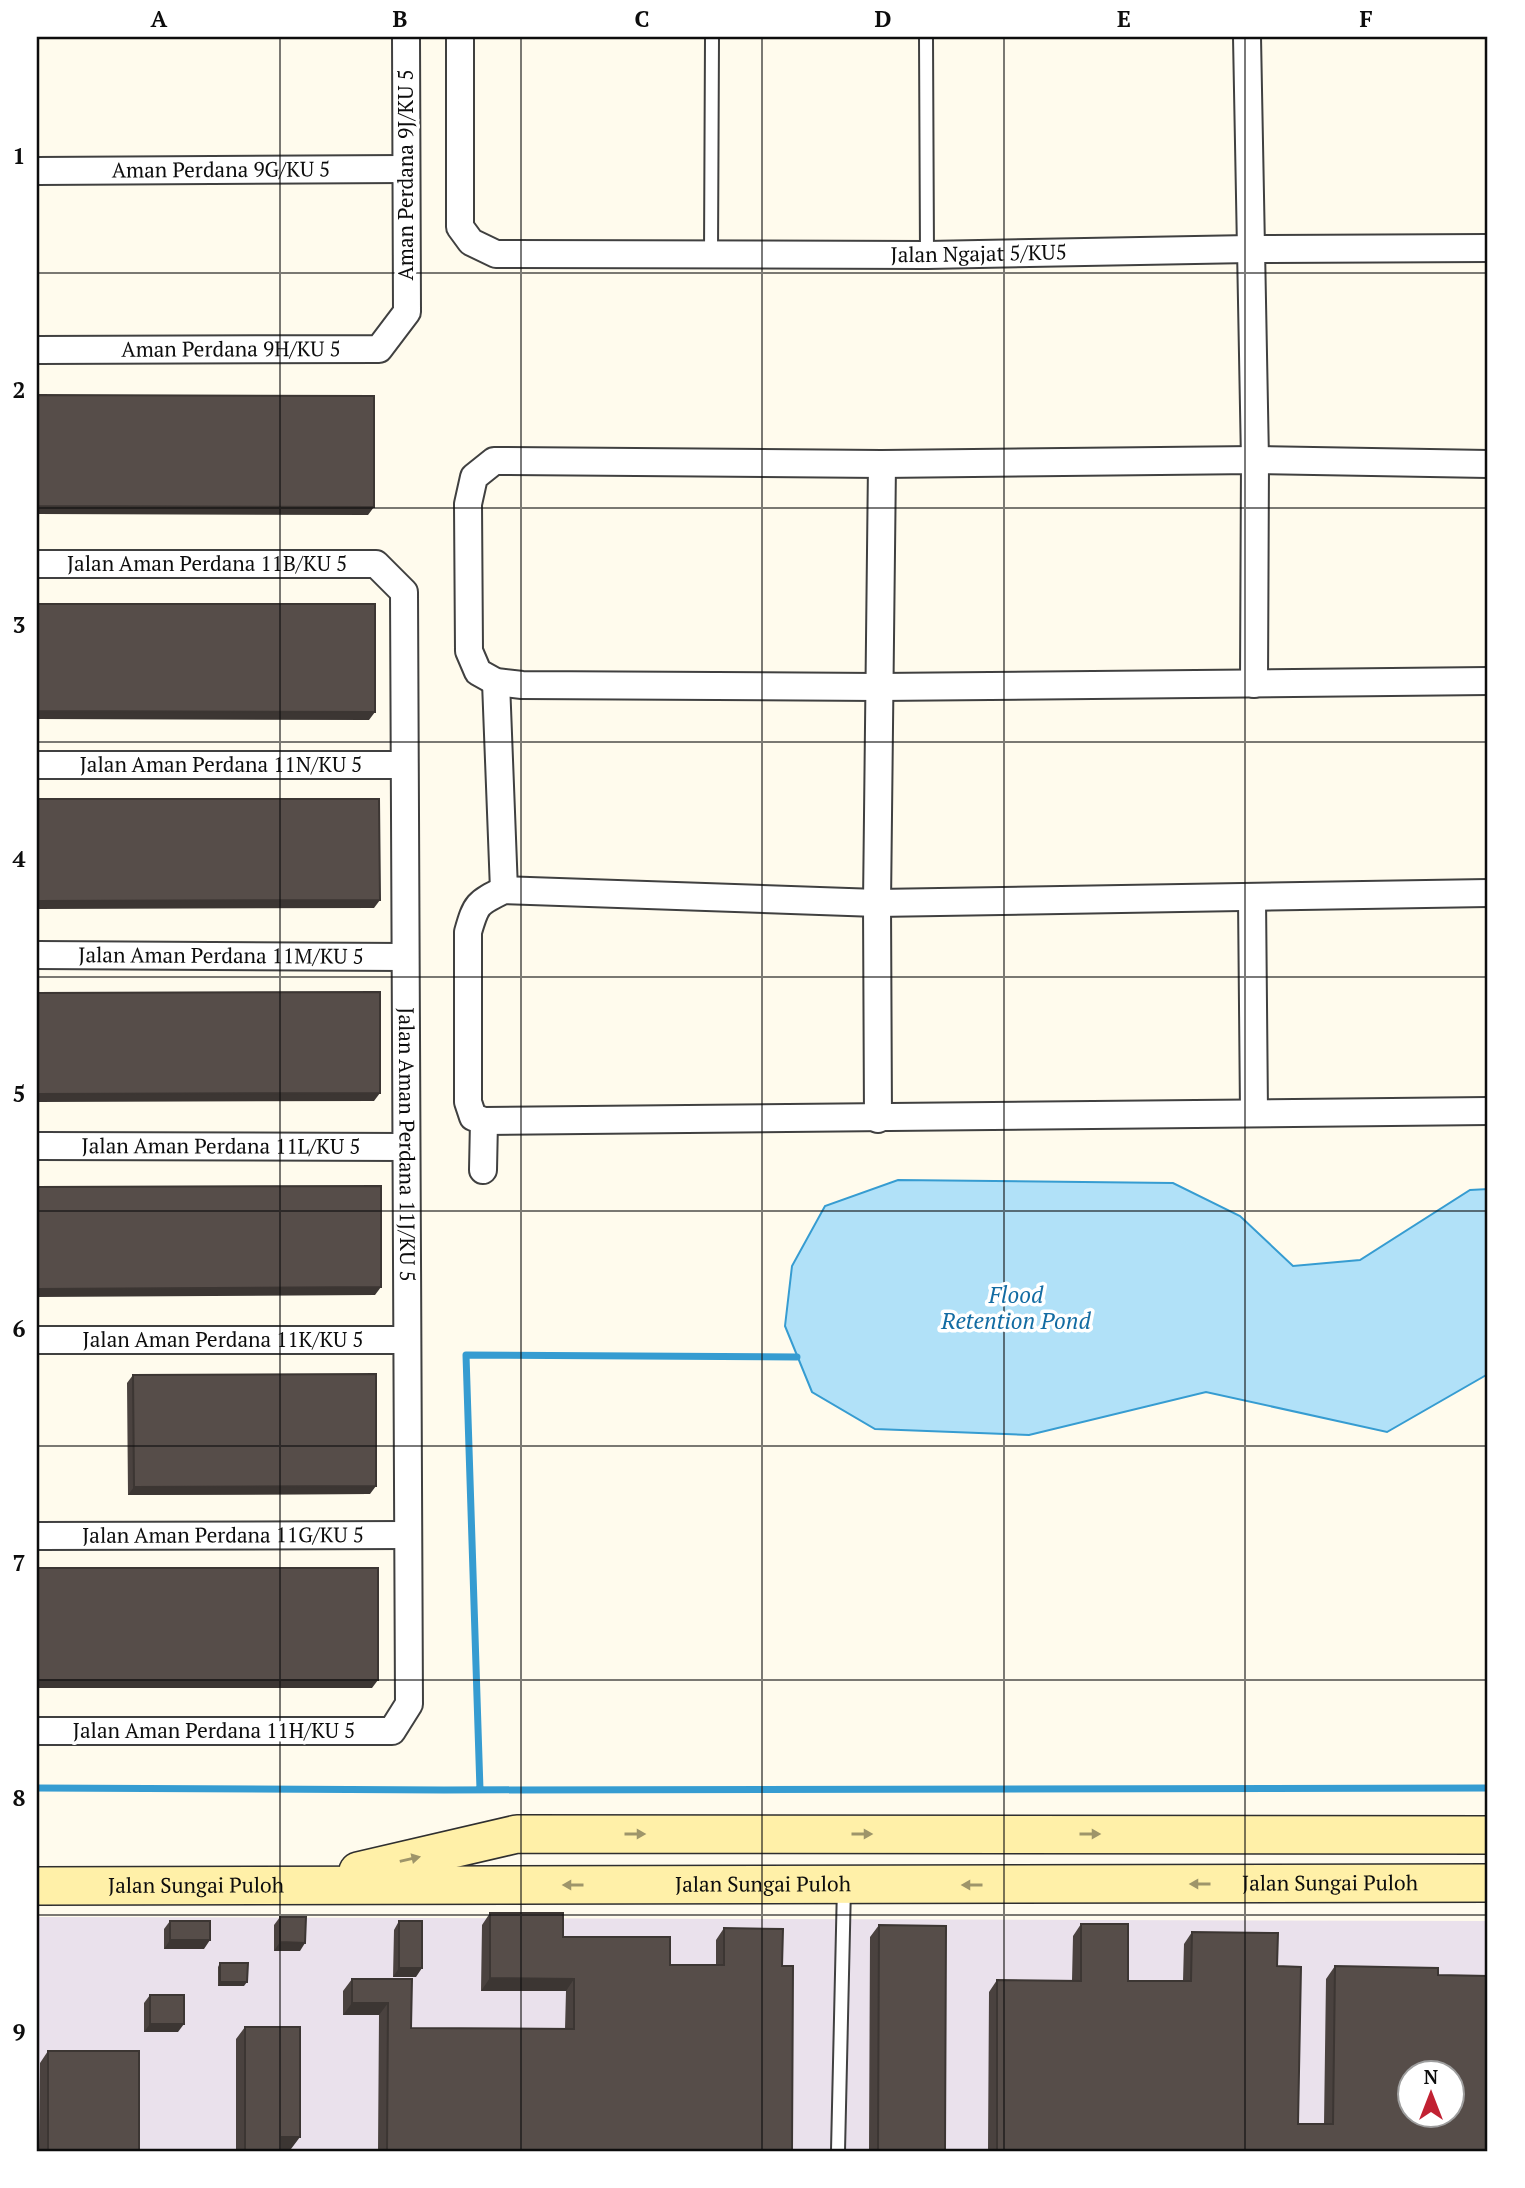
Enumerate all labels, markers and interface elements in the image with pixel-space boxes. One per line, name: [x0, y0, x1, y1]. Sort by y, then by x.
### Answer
text: A: [151, 3, 168, 34]
text: B: [393, 3, 408, 34]
text: C: [635, 3, 650, 34]
text: D: [875, 3, 892, 34]
text: E: [1117, 3, 1131, 34]
text: F: [1359, 3, 1373, 34]
street label: Aman Perdana 9J/KU 5: [391, 69, 419, 281]
text: 1: [13, 140, 26, 171]
street label: Aman Perdana 9G/KU 5: [112, 154, 330, 184]
street label: Jalan Ngajat 5/KU5: [891, 237, 1067, 268]
street label: Aman Perdana 9H/KU 5: [121, 334, 341, 363]
text: 2: [13, 374, 26, 405]
street label: Jalan Aman Perdana 11B/KU 5: [67, 549, 347, 577]
text: 3: [13, 609, 26, 640]
street label: Jalan Aman Perdana 11N/KU 5: [80, 750, 362, 778]
text: 4: [13, 843, 26, 874]
street label: Jalan Aman Perdana 11M/KU 5: [78, 940, 364, 970]
street label: Jalan Aman Perdana 11J/KU 5: [393, 1007, 422, 1282]
text: 5: [13, 1078, 26, 1109]
street label: Jalan Aman Perdana 11L/KU 5: [82, 1131, 360, 1160]
water label: Flood Retention Pond: [940, 1279, 1091, 1336]
text: 6: [13, 1313, 26, 1344]
street label: Jalan Aman Perdana 11K/KU 5: [83, 1325, 363, 1353]
street label: Jalan Aman Perdana 11G/KU 5: [82, 1520, 364, 1549]
text: 7: [13, 1547, 26, 1578]
street label: Jalan Aman Perdana 11H/KU 5: [73, 1716, 355, 1744]
text: 8: [13, 1782, 26, 1813]
one-way arrow: [624, 1828, 646, 1840]
one-way arrow: [851, 1828, 873, 1840]
one-way arrow: [1079, 1828, 1101, 1840]
one-way arrow: [399, 1853, 421, 1864]
street label: Jalan Sungai Puloh: [1242, 1868, 1418, 1897]
street label: Jalan Sungai Puloh: [675, 1869, 851, 1898]
street label: Jalan Sungai Puloh: [108, 1870, 284, 1899]
one-way arrow: [1188, 1878, 1210, 1890]
one-way arrow: [562, 1879, 584, 1891]
one-way arrow: [961, 1879, 983, 1891]
text: 9: [13, 2016, 26, 2047]
north arrow: [1396, 2058, 1466, 2128]
text: N: [1424, 2064, 1439, 2089]

